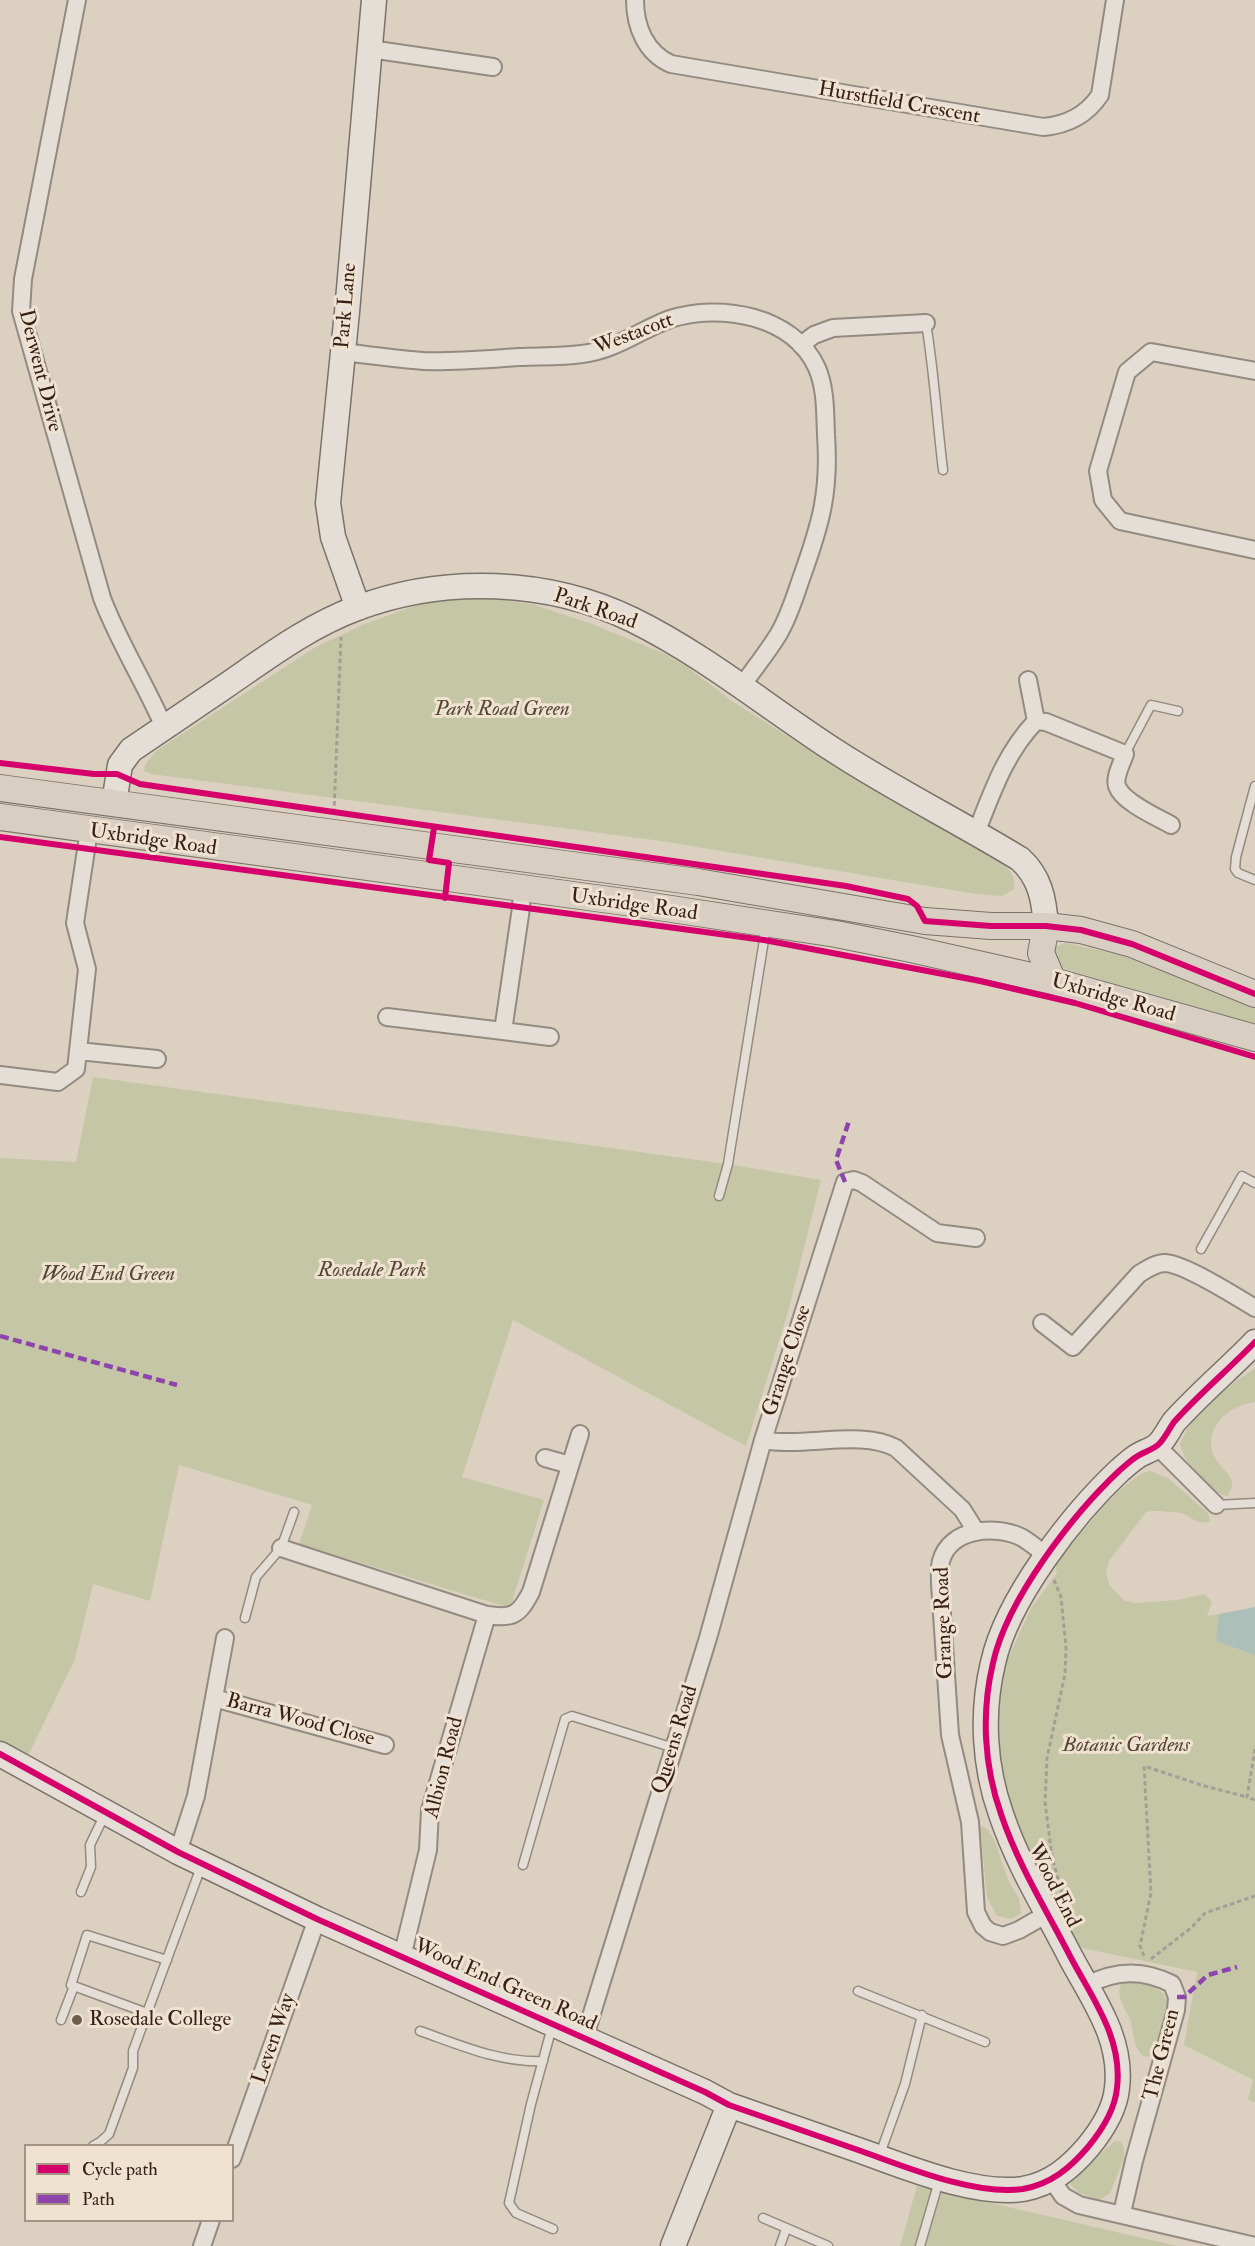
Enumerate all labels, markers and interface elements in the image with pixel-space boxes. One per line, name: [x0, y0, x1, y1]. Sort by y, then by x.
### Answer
street label: Hurstfield Crescent: [816, 77, 982, 131]
street label: Park Lane: [331, 262, 363, 350]
street label: Derwent Drive: [12, 307, 66, 435]
street label: Westacott: [591, 308, 677, 362]
street label: Park Road: [550, 584, 640, 636]
park label: Park Road Green: [434, 697, 570, 723]
street label: Uxbridge Road: [88, 820, 218, 862]
street label: Uxbridge Road: [569, 885, 699, 927]
street label: Uxbridge Road: [1048, 969, 1178, 1029]
park label: Rosedale Park: [318, 1258, 426, 1284]
park label: Wood End Green: [41, 1262, 175, 1288]
street label: Grange Close: [758, 1302, 818, 1420]
street label: Grange Road: [930, 1566, 960, 1680]
street label: Queens Road: [648, 1683, 704, 1797]
street label: Barra Wood Close: [223, 1689, 377, 1753]
street label: Albion Road: [420, 1715, 470, 1821]
park label: Botanic Gardens: [1062, 1733, 1190, 1759]
street label: Wood End: [1021, 1840, 1085, 1932]
street label: Wood End Green Road: [410, 1934, 600, 2038]
street label: Leven Way: [248, 1990, 302, 2088]
place label: Rosedale College: [89, 2007, 231, 2033]
street label: The Green: [1139, 2007, 1187, 2103]
marker: Rosedale College: [70, 2013, 84, 2027]
legend: [24, 2144, 234, 2222]
text: Cycle path: [82, 2158, 158, 2181]
text: Path: [82, 2188, 115, 2211]

